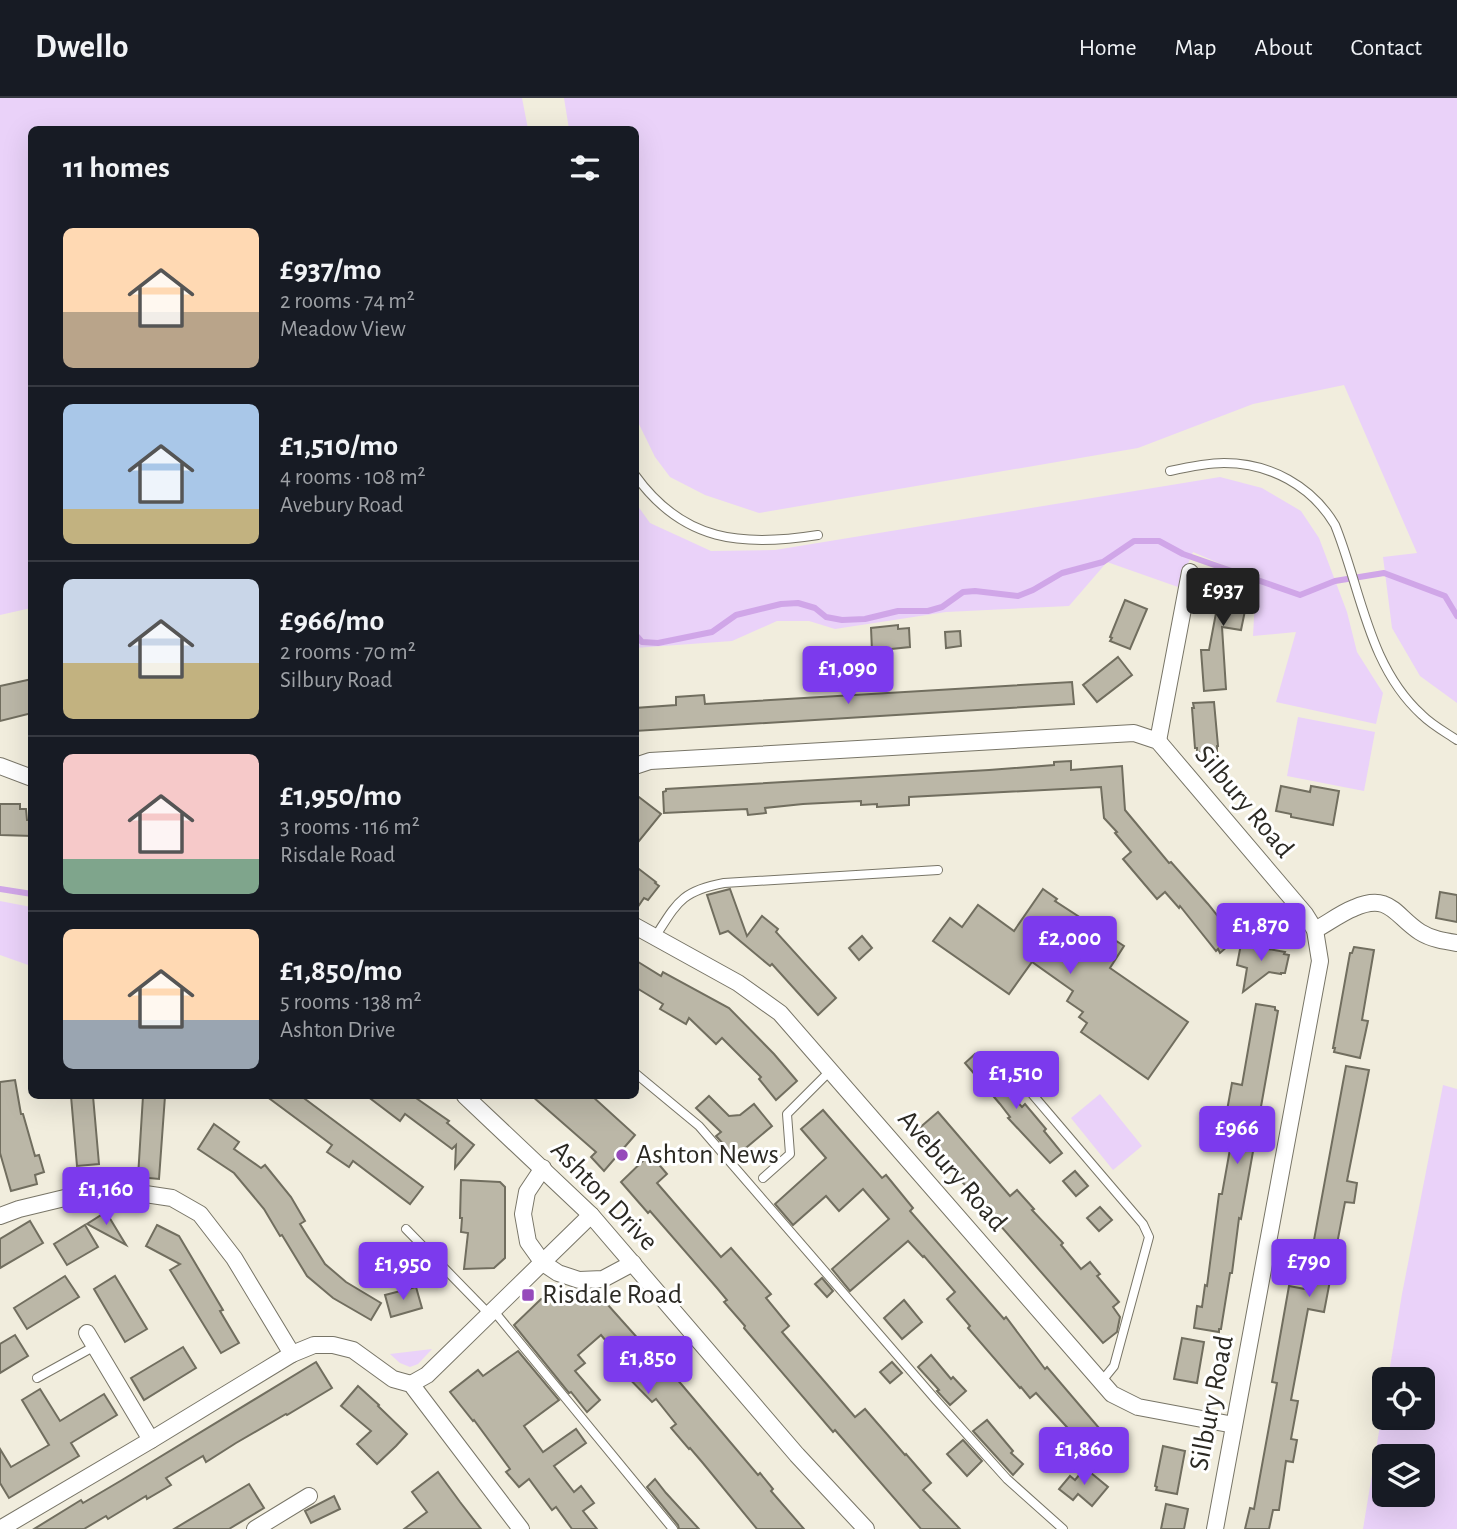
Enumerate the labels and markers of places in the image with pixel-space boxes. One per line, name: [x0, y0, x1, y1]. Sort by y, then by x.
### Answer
pin: £937: [1182, 568, 1264, 628]
pin: £1,090: [791, 646, 905, 706]
pin: £1,870: [1204, 904, 1318, 963]
pin: £2,000: [1013, 916, 1127, 976]
pin: £1,510: [959, 1052, 1073, 1111]
pin: £966: [1196, 1107, 1278, 1166]
place label: Ashton News: [636, 1141, 779, 1169]
marker: Ashton News: [614, 1147, 630, 1163]
pin: £1,160: [49, 1168, 163, 1227]
pin: £790: [1268, 1240, 1350, 1299]
pin: £1,950: [346, 1242, 460, 1302]
place label: Risdale Road: [542, 1281, 682, 1309]
marker: Risdale Road: [520, 1287, 536, 1303]
pin: £1,850: [591, 1336, 705, 1396]
pin: £1,860: [1027, 1428, 1141, 1487]

